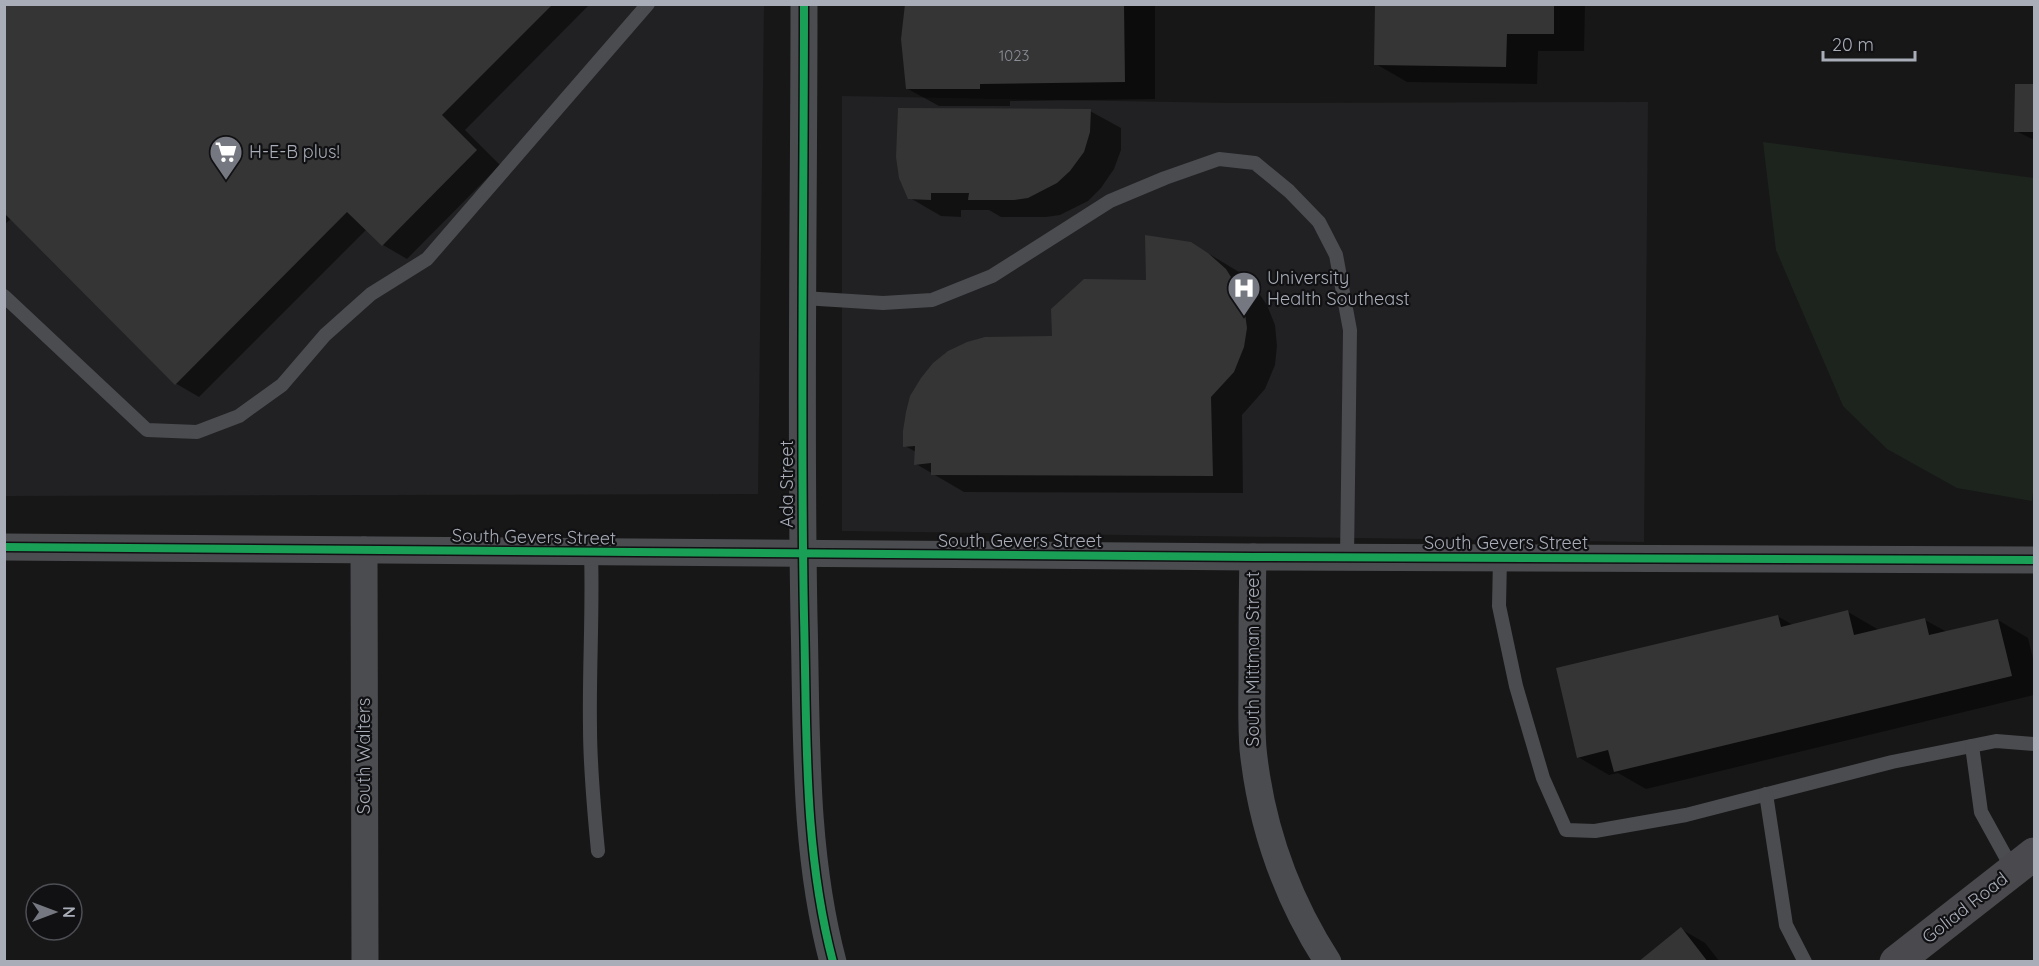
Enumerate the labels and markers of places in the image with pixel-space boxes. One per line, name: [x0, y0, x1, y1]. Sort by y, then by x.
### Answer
supermarket icon: H-E-B plus!: [208, 134, 244, 181]
place label: H-E-B plus!: [249, 140, 340, 163]
place label: University Health Southeast: [1267, 266, 1410, 310]
hospital icon: University Health Southeast: [1226, 270, 1262, 317]

